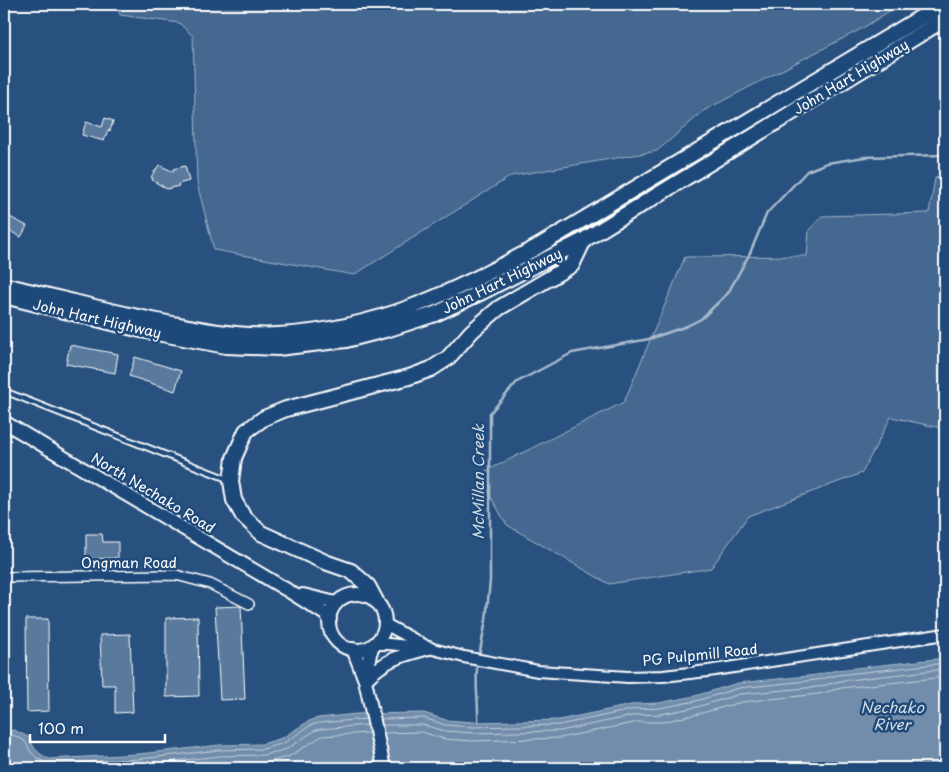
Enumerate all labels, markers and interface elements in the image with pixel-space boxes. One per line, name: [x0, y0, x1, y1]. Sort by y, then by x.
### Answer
street label: John Hart Highway: [789, 34, 912, 119]
street label: John Hart Highway: [438, 242, 565, 319]
street label: John Hart Highway: [31, 294, 163, 344]
water label: McMillan Creek: [466, 423, 489, 540]
street label: North Nechako Road: [87, 447, 219, 538]
street label: Ongman Road: [81, 552, 177, 573]
street label: PG Pulpmill Road: [641, 638, 759, 671]
water label: Nechako River: [860, 695, 925, 735]
scale bar: [30, 712, 165, 744]
text: 100 m: [38, 716, 84, 739]

